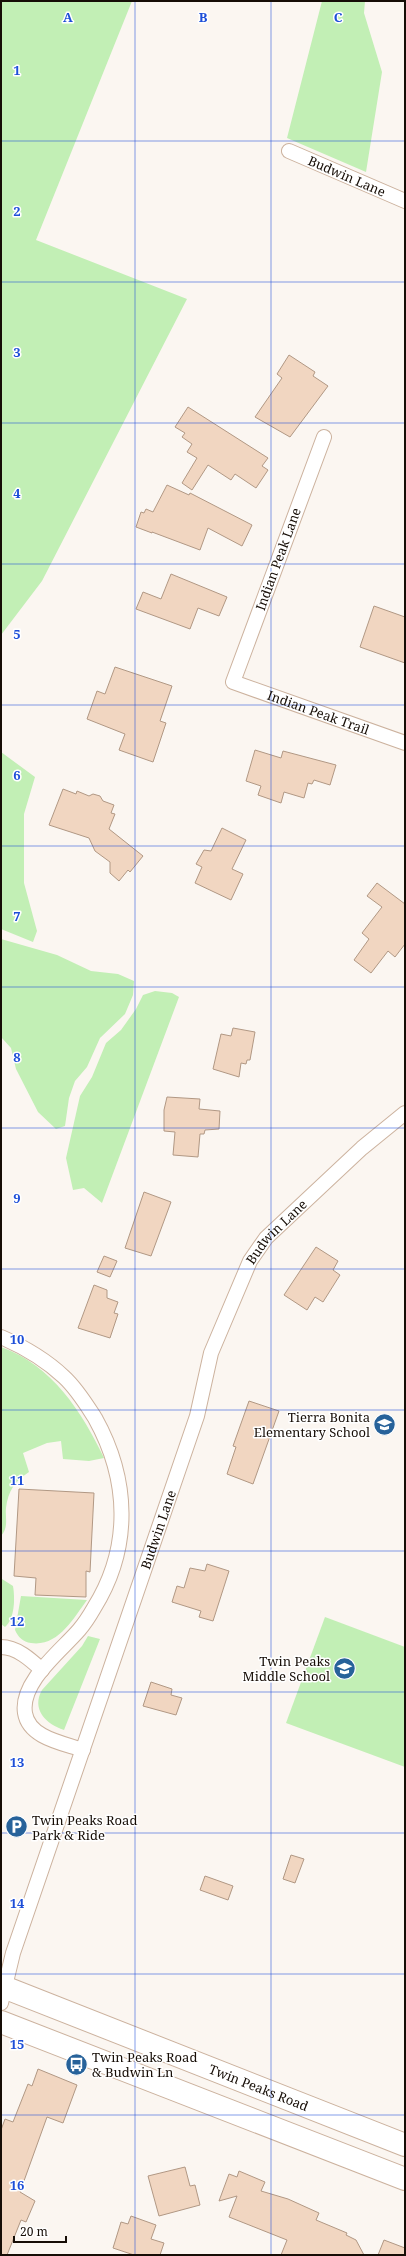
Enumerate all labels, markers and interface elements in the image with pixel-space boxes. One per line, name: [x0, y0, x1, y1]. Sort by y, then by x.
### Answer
text: A: [63, 8, 73, 26]
text: B: [199, 8, 208, 26]
text: C: [334, 8, 343, 26]
text: 1: [13, 61, 21, 79]
street label: Budwin Lane: [305, 151, 388, 201]
text: 2: [13, 202, 21, 220]
text: 3: [13, 343, 21, 361]
text: 4: [13, 484, 21, 502]
street label: Indian Peak Lane: [251, 505, 305, 613]
text: 5: [13, 625, 21, 643]
street label: Indian Peak Trail: [265, 686, 372, 739]
text: 6: [13, 766, 21, 784]
text: 7: [13, 907, 21, 925]
text: 8: [13, 1048, 21, 1066]
text: 9: [13, 1189, 21, 1207]
street label: Budwin Lane: [242, 1195, 311, 1268]
text: 10: [10, 1330, 24, 1348]
place label: Tierra Bonita Elementary School: [254, 1408, 370, 1441]
school or university icon: Tierra Bonita Elementary School: [372, 1411, 398, 1437]
text: 11: [10, 1471, 24, 1489]
street label: Budwin Lane: [136, 1488, 180, 1572]
text: 12: [10, 1612, 24, 1630]
place label: Twin Peaks Middle School: [243, 1652, 330, 1685]
school or university icon: Twin Peaks Middle School: [332, 1655, 358, 1681]
text: 13: [10, 1753, 24, 1771]
place label: Twin Peaks Road Park & Ride: [32, 1811, 137, 1844]
parking icon: Twin Peaks Road Park & Ride: [4, 1814, 30, 1840]
text: 14: [10, 1894, 25, 1912]
text: 15: [10, 2035, 24, 2053]
place label: Twin Peaks Road & Budwin Ln: [92, 2048, 197, 2081]
bus stop icon: Twin Peaks Road & Budwin Ln: [63, 2051, 89, 2077]
street label: Twin Peaks Road: [206, 2060, 311, 2115]
text: 16: [10, 2176, 24, 2194]
scale bar: [14, 2218, 66, 2244]
text: 20 m: [20, 2223, 48, 2240]

